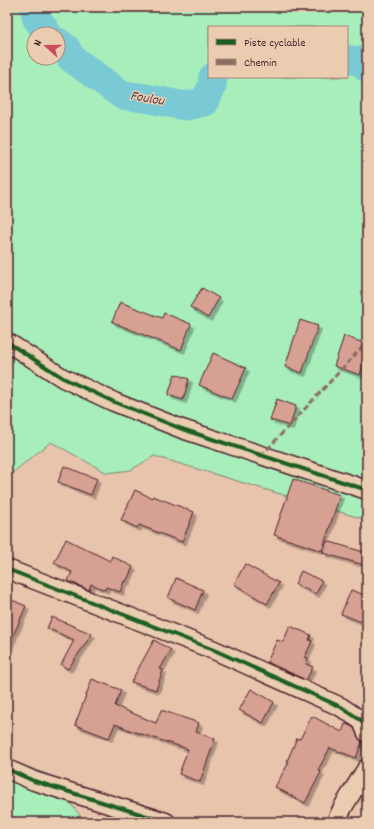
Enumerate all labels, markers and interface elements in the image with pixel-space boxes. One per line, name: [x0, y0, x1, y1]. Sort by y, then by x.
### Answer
north arrow: [26, 26, 66, 66]
legend: [208, 26, 348, 78]
text: Piste cyclable: [244, 35, 305, 52]
text: N: [30, 37, 47, 49]
text: Chemin: [244, 55, 277, 72]
water label: Foulou: [128, 86, 166, 112]

